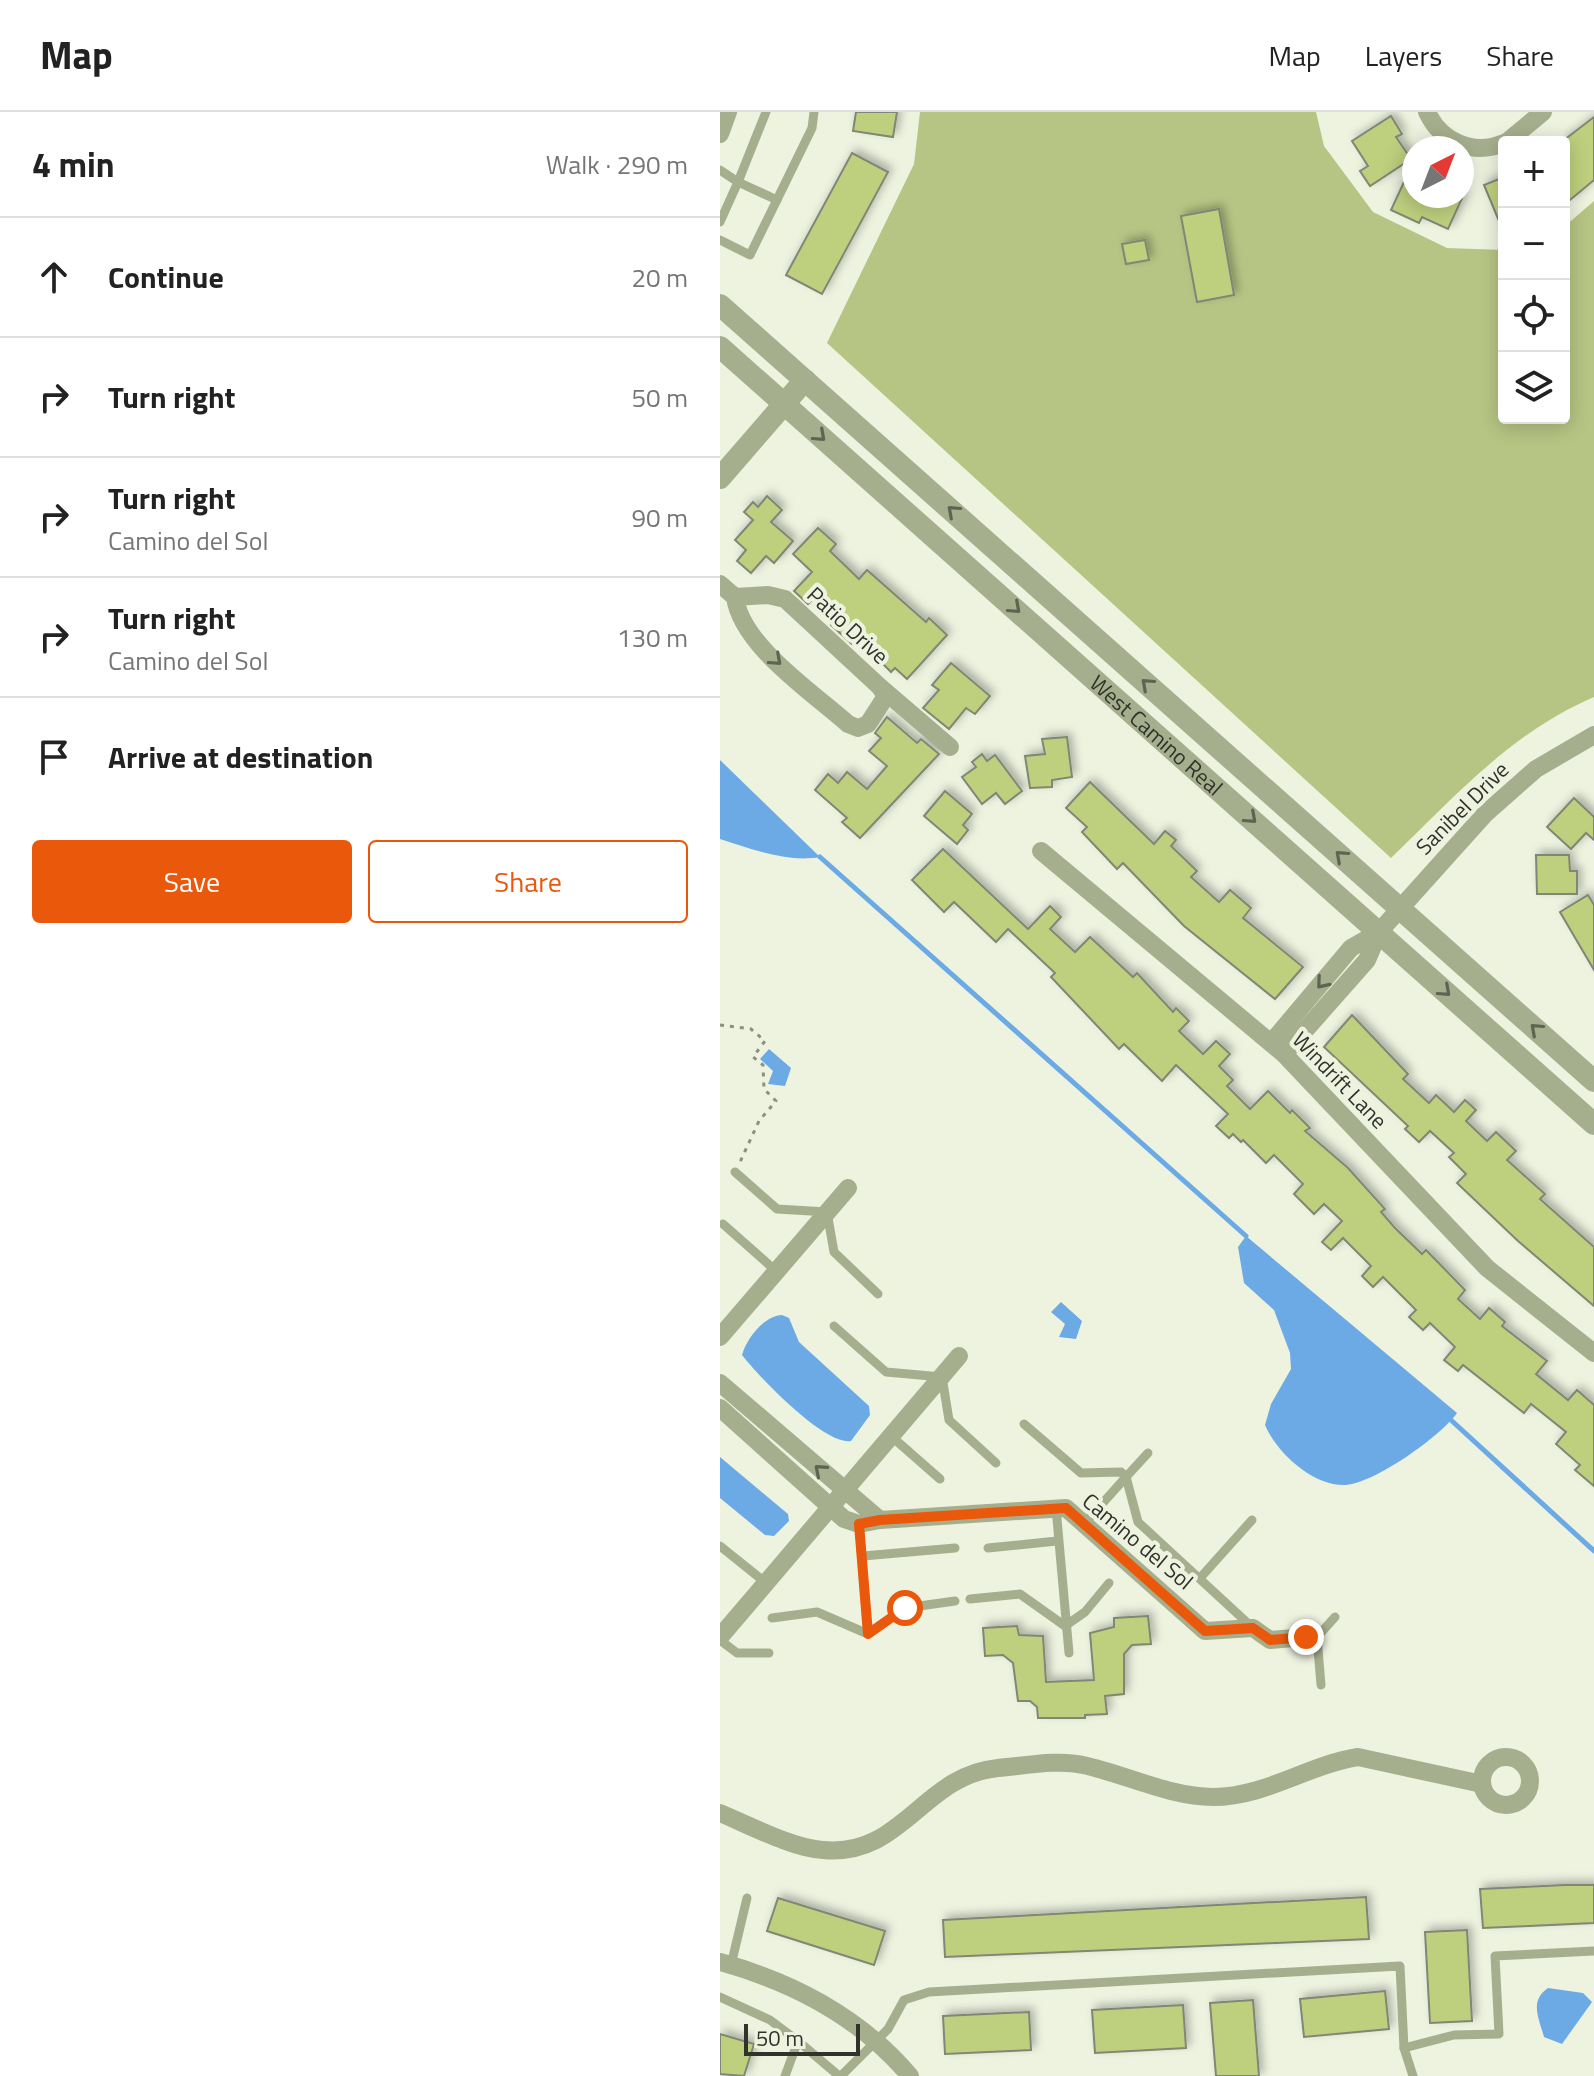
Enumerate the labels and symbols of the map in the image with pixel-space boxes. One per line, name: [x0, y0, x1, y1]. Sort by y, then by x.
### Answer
north arrow: [1402, 136, 1474, 208]
one-way arrow: [811, 426, 826, 441]
one-way arrow: [947, 506, 962, 521]
street label: Patio Drive: [799, 578, 897, 672]
one-way arrow: [1005, 599, 1020, 613]
one-way arrow: [767, 650, 782, 664]
street label: West Camino Real: [1082, 666, 1231, 804]
one-way arrow: [1141, 679, 1156, 693]
street label: Sanibel Drive: [1407, 753, 1517, 863]
one-way arrow: [1242, 809, 1257, 823]
one-way arrow: [1336, 852, 1351, 866]
one-way arrow: [1317, 974, 1332, 988]
one-way arrow: [1436, 981, 1451, 996]
street label: Windrift Lane: [1285, 1023, 1395, 1137]
one-way arrow: [1530, 1024, 1545, 1039]
one-way arrow: [814, 1465, 829, 1480]
street label: Camino del Sol: [1075, 1484, 1201, 1598]
route start: [887, 1590, 923, 1626]
route end: [1288, 1619, 1324, 1655]
scale bar: [744, 2020, 860, 2056]

